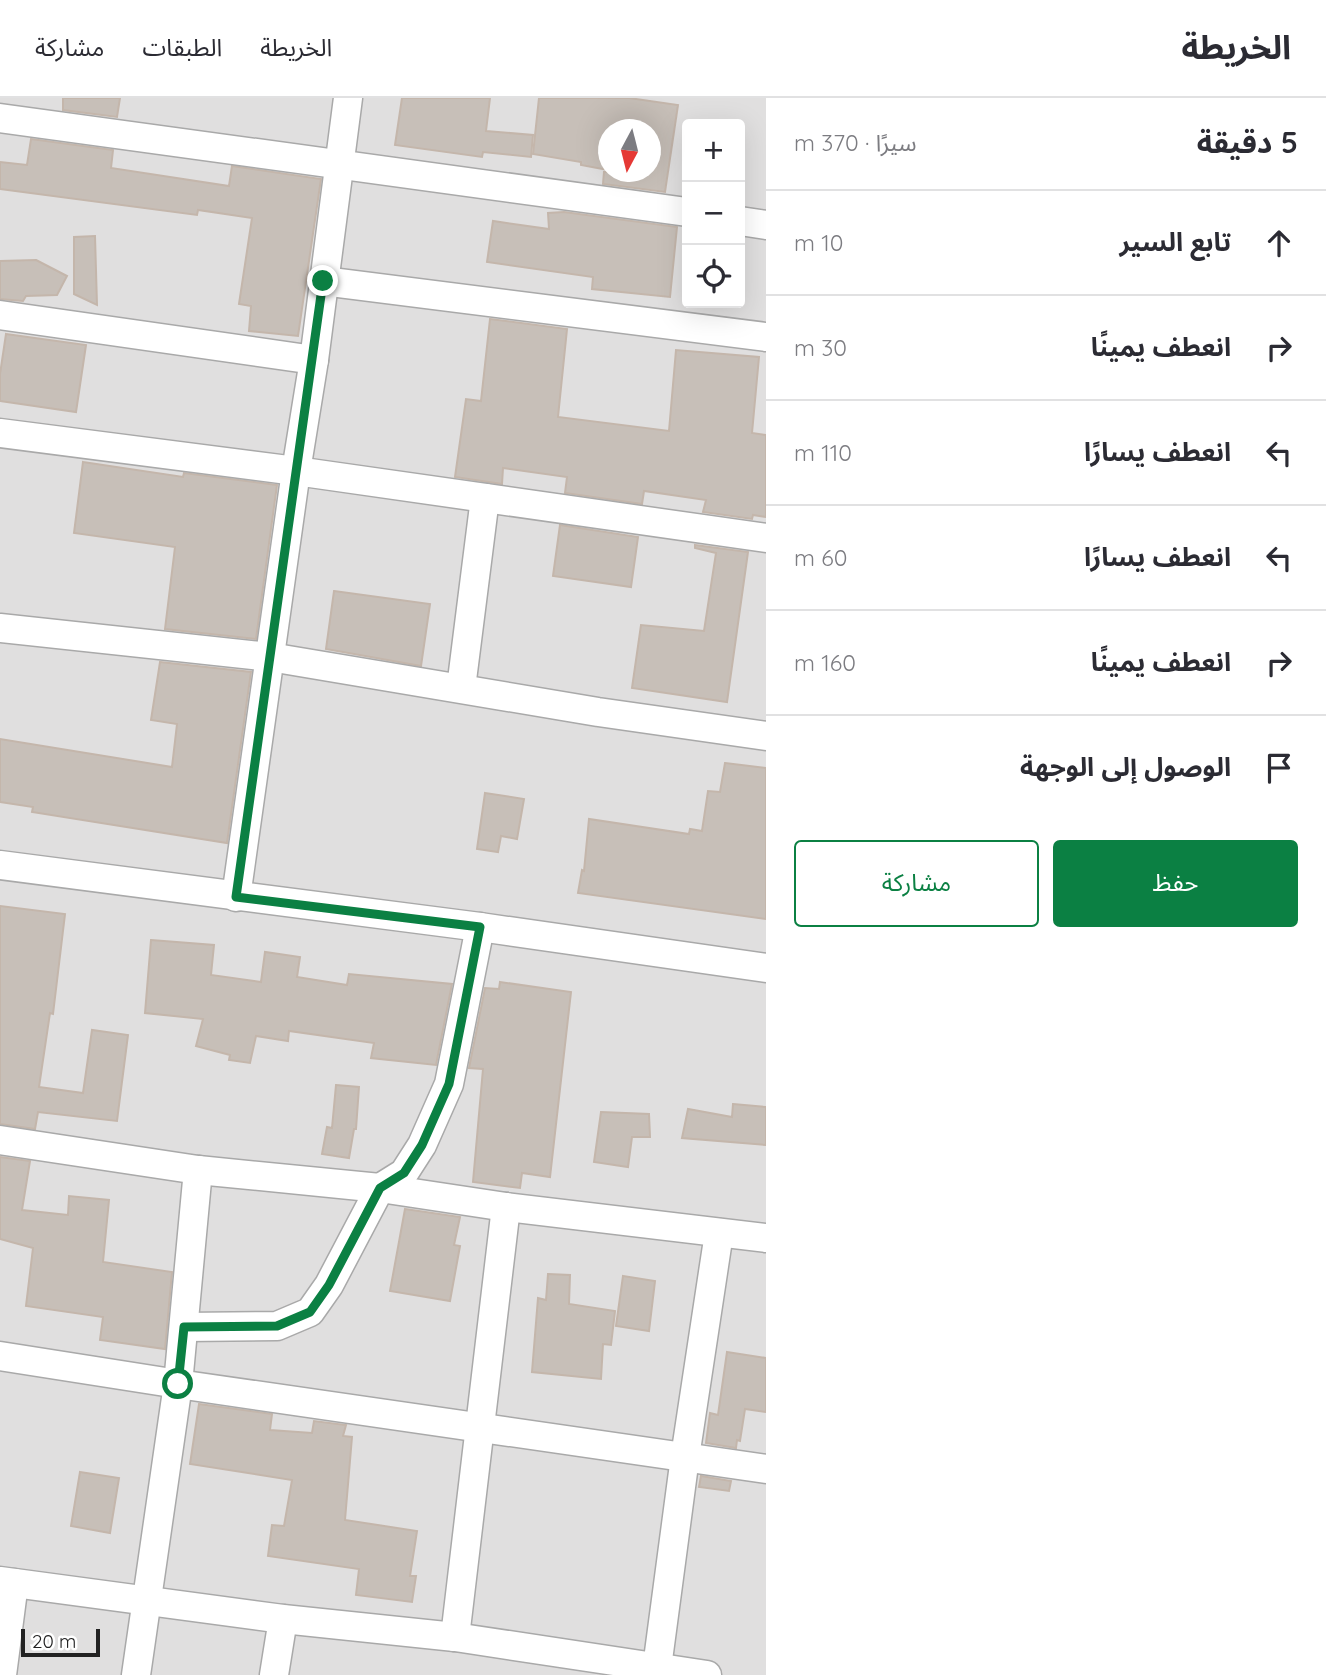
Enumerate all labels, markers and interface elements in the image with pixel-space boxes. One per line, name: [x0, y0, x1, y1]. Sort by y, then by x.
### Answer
text: الخريطة: [1181, 26, 1291, 67]
text: مشاركة: [35, 32, 104, 62]
text: الطبقات: [142, 32, 222, 62]
text: الخريطة: [260, 32, 332, 62]
north arrow: [598, 119, 661, 182]
map controls: [682, 119, 745, 308]
button: +: [682, 119, 745, 182]
text: 5 دقيقة: [1197, 123, 1298, 161]
text: سيرًا · 370 m: [794, 128, 916, 157]
button: −: [682, 182, 745, 245]
icon: ahead: [1260, 224, 1298, 262]
text: تابع السير: [1119, 225, 1231, 258]
text: 10 m: [794, 228, 843, 257]
button: locate: [682, 245, 745, 308]
route end: [307, 265, 338, 296]
icon: right: [1260, 329, 1298, 367]
text: انعطف يمينًا: [1091, 330, 1231, 363]
text: 30 m: [794, 333, 847, 362]
icon: left: [1260, 434, 1298, 472]
text: انعطف يسارًا: [1084, 435, 1231, 468]
text: 110 m: [794, 438, 852, 467]
icon: left: [1260, 539, 1298, 577]
text: انعطف يسارًا: [1084, 540, 1231, 573]
text: 60 m: [794, 543, 847, 572]
icon: right: [1260, 644, 1298, 682]
text: انعطف يمينًا: [1091, 645, 1231, 678]
text: 160 m: [794, 648, 856, 677]
icon: arrive: [1260, 749, 1298, 787]
text: الوصول إلى الوجهة: [1020, 750, 1231, 783]
button: مشاركة: [794, 840, 1039, 927]
button: حفظ: [1053, 840, 1298, 927]
route start: [162, 1368, 193, 1399]
scale bar: [21, 1626, 100, 1658]
text: 20 m: [32, 1629, 76, 1653]

